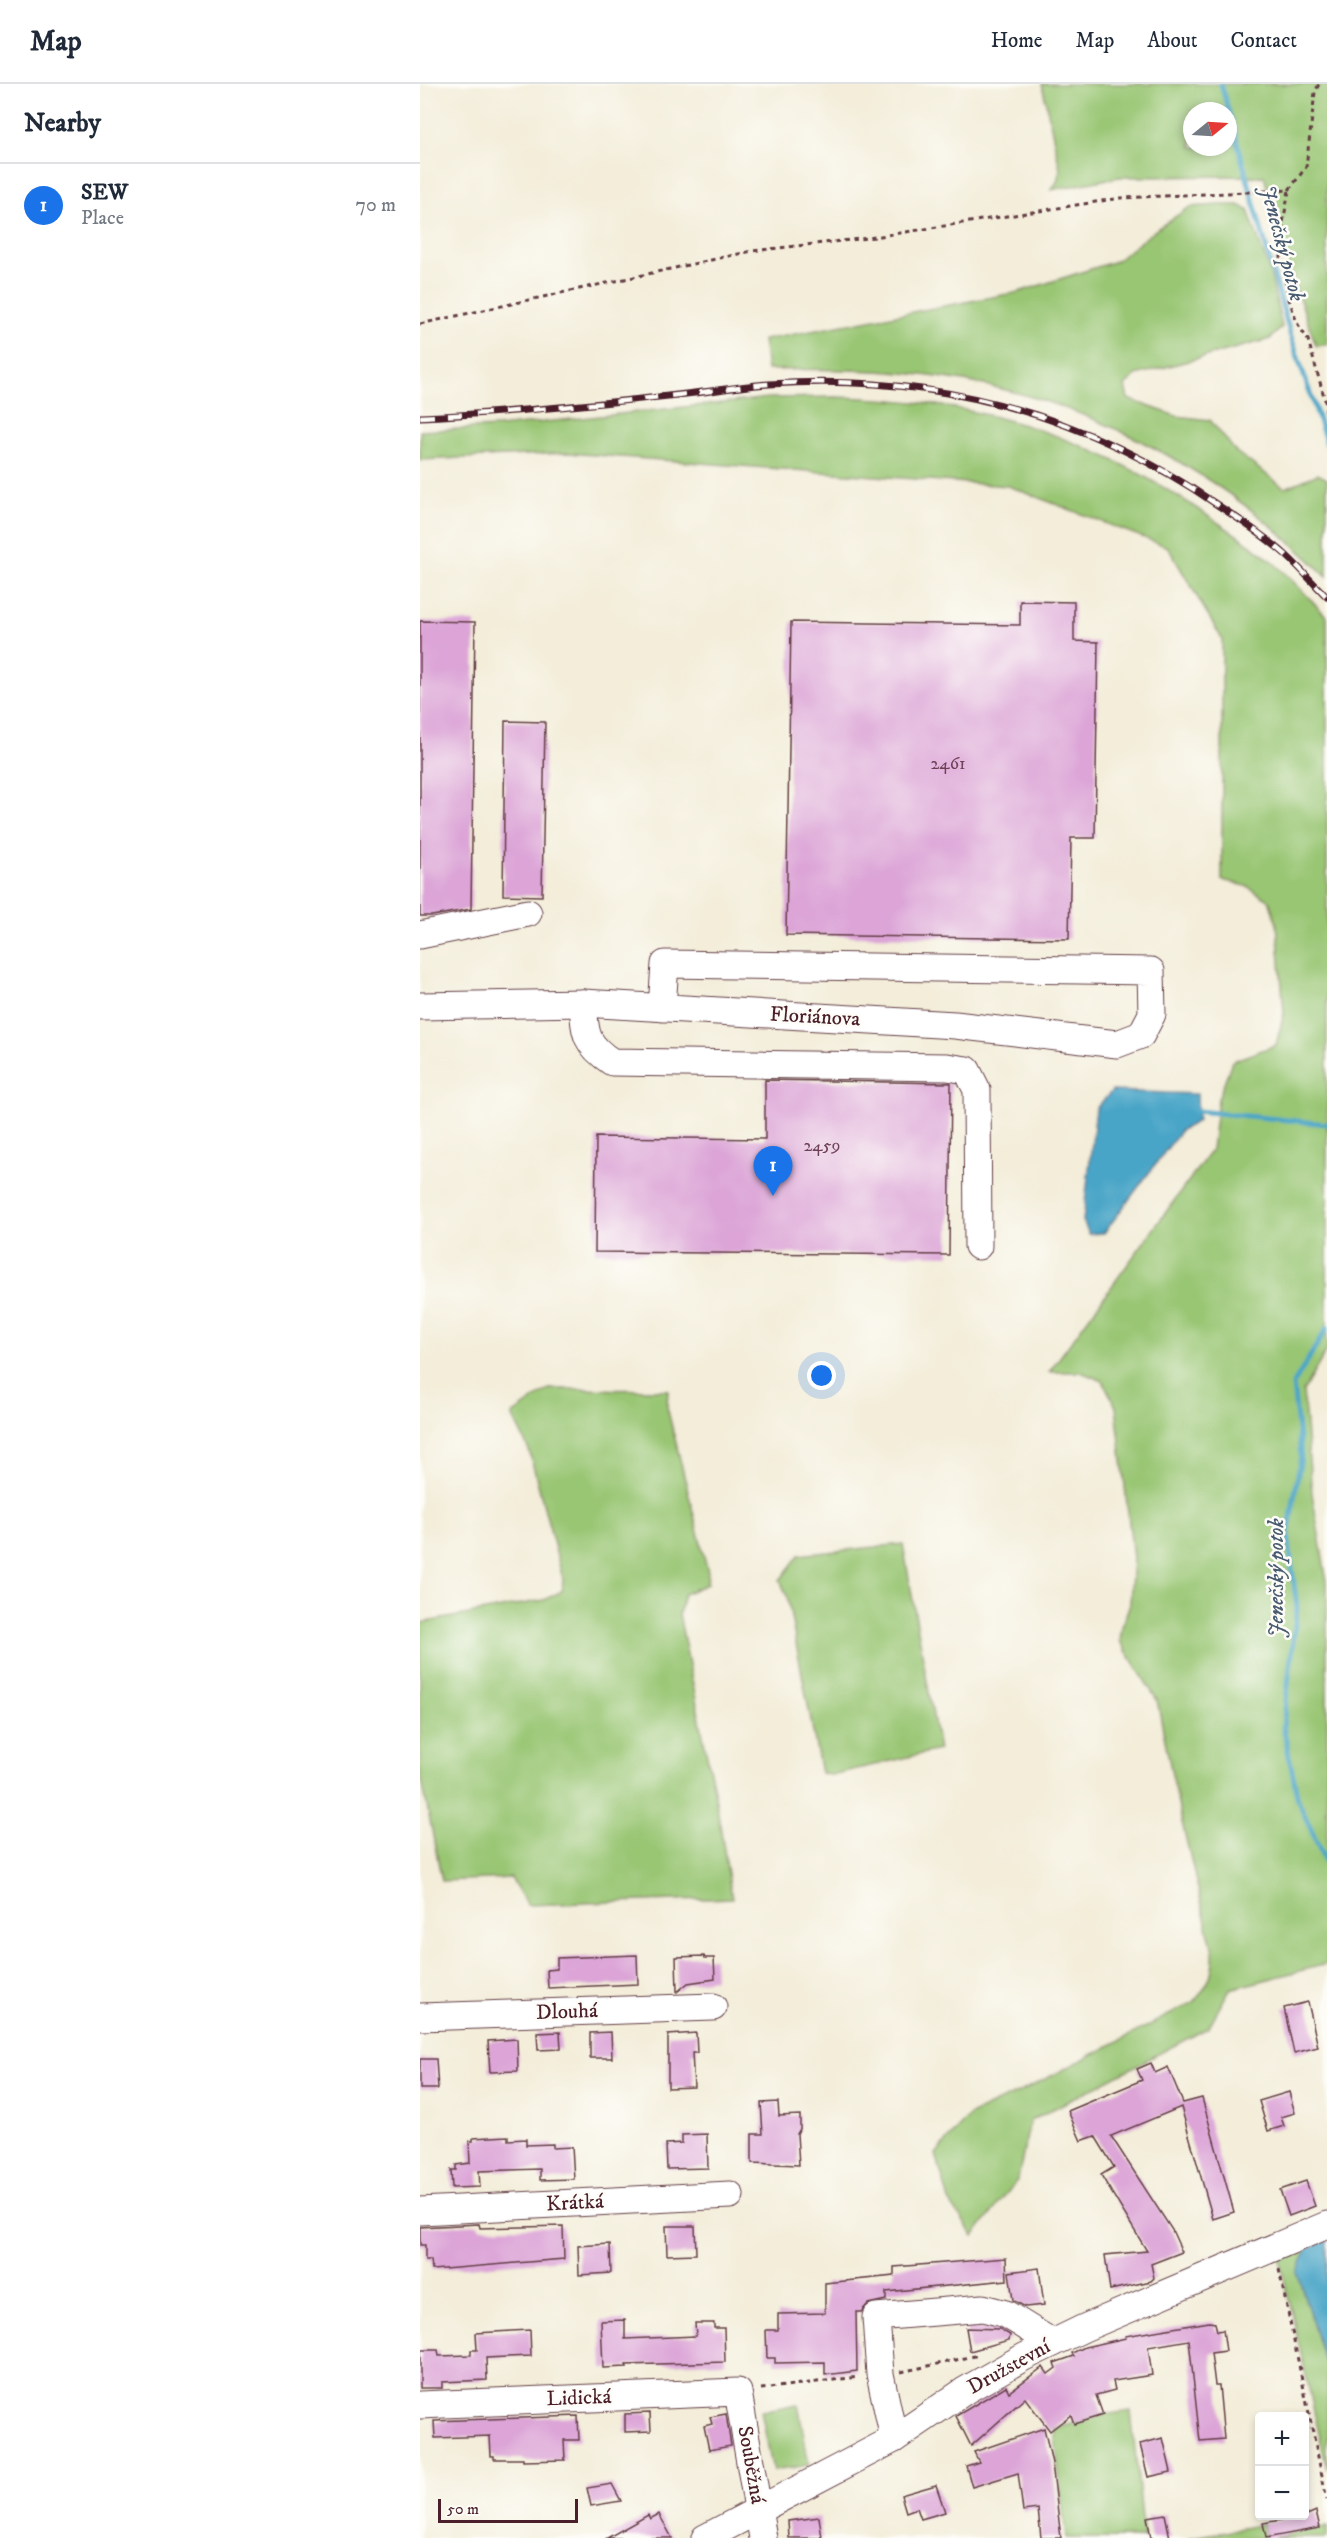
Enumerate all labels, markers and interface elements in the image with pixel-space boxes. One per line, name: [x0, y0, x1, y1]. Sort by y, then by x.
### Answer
text: Map: [30, 24, 82, 59]
text: Home: [991, 28, 1043, 54]
text: Map: [1076, 28, 1114, 54]
text: About: [1147, 28, 1198, 54]
text: Contact: [1231, 28, 1297, 54]
north arrow: [1183, 102, 1237, 156]
text: Nearby: [24, 107, 101, 140]
text: SEW: [81, 179, 128, 206]
water label: Jenečský potok: [1254, 182, 1311, 305]
text: 1: [40, 193, 47, 218]
text: 70 m: [355, 193, 396, 218]
text: Place: [81, 206, 124, 231]
house number: 2461: [930, 753, 966, 775]
street label: Floriánova: [769, 1002, 861, 1032]
house number: 2459: [803, 1135, 841, 1157]
pin: 1: [754, 1146, 792, 1196]
your location: [807, 1361, 836, 1390]
water label: Jenečský potok: [1263, 1517, 1290, 1638]
street label: Dlouhá: [536, 1998, 598, 2026]
street label: Krátká: [546, 2189, 604, 2217]
street label: Družstevní: [963, 2333, 1056, 2400]
street label: Lidická: [546, 2384, 612, 2412]
map controls: [1255, 2412, 1309, 2520]
button: +: [1255, 2412, 1309, 2466]
street label: Souběžná: [731, 2424, 771, 2506]
button: −: [1255, 2466, 1309, 2520]
scale bar: [438, 2496, 578, 2524]
text: 50 m: [447, 2499, 479, 2519]

